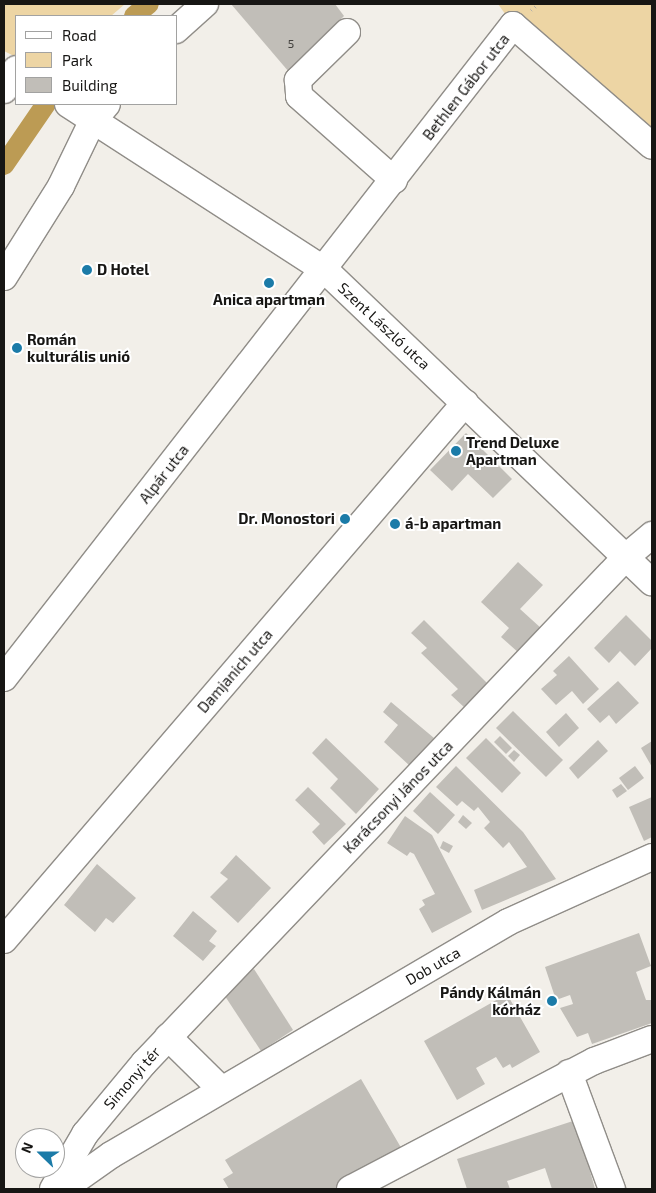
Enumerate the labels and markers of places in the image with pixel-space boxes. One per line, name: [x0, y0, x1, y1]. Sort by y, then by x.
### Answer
place label: D Hotel: [97, 261, 149, 279]
marker: D Hotel: [81, 264, 93, 276]
marker: Anica apartman: [263, 277, 275, 289]
place label: Anica apartman: [213, 291, 325, 309]
place label: Román kulturális unió: [27, 330, 130, 365]
marker: Román kulturális unió: [11, 342, 23, 354]
place label: Trend Deluxe Apartman: [466, 433, 559, 468]
marker: Trend Deluxe Apartman: [450, 445, 462, 457]
place label: Dr. Monostori: [238, 510, 335, 528]
marker: Dr. Monostori: [339, 513, 351, 525]
place label: á-b apartman: [405, 515, 501, 533]
marker: á-b apartman: [389, 518, 401, 530]
place label: Pándy Kálmán kórház: [440, 983, 541, 1018]
marker: Pándy Kálmán kórház: [545, 994, 559, 1008]

